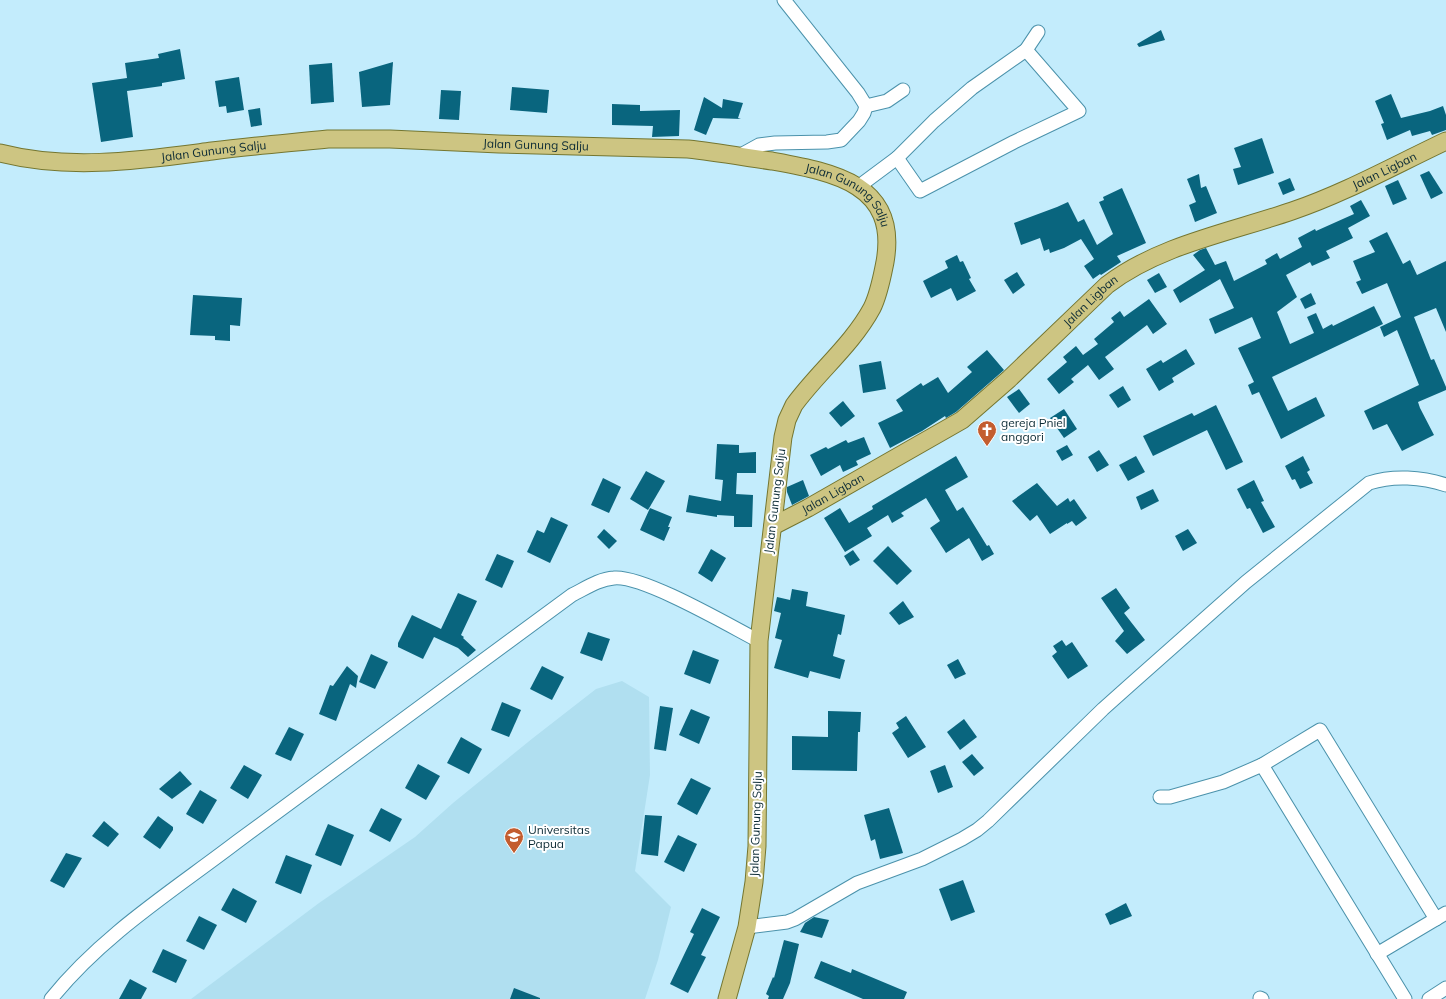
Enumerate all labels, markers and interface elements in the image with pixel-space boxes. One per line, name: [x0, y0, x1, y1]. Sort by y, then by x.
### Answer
street label: Jalan Gunung Salju: [483, 135, 589, 153]
street label: Jalan Gunung Salju: [160, 137, 267, 164]
street label: Jalan Ligban: [1350, 148, 1419, 192]
street label: Jalan Gunung Salju: [804, 160, 893, 228]
street label: Jalan Ligban: [1060, 271, 1121, 330]
place label: gereja Pniel anggori: [1001, 415, 1066, 444]
church icon: gereja Pniel anggori: [976, 419, 998, 447]
street label: Jalan Gunung Salju: [761, 448, 788, 554]
street label: Jalan Ligban: [799, 470, 867, 517]
street label: Jalan Gunung Salju: [746, 771, 765, 877]
place label: Universitas Papua: [528, 822, 590, 851]
school or university icon: Universitas Papua: [503, 826, 525, 854]

